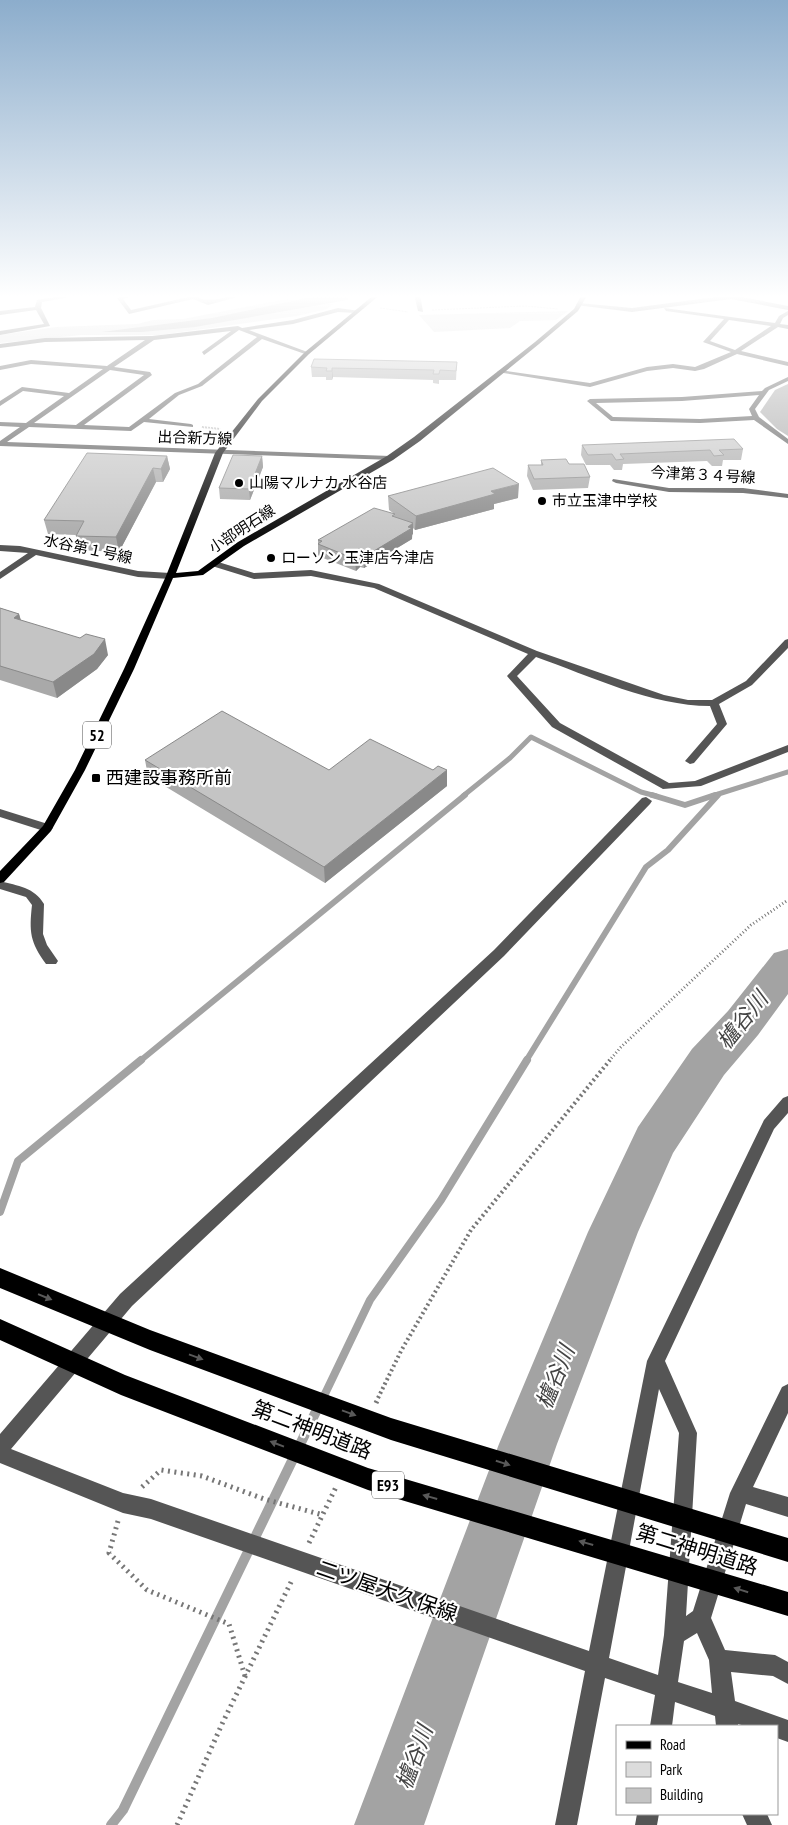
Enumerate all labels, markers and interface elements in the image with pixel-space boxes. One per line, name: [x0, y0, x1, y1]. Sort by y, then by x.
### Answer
street label: 出合新方線: [157, 427, 233, 448]
street label: 今津第３４号線: [650, 462, 756, 487]
place label: 山陽マルナカ 水谷店: [249, 473, 387, 492]
marker: 山陽マルナカ 水谷店: [233, 477, 245, 489]
place label: 市立玉津中学校: [552, 491, 657, 510]
marker: 市立玉津中学校: [536, 495, 548, 507]
street label: 小部明石線: [205, 500, 278, 557]
street label: 水谷第１号線: [42, 530, 134, 567]
place label: ローソン 玉津店今津店: [281, 548, 434, 567]
marker: ローソン 玉津店今津店: [265, 552, 277, 564]
road number: 52: [83, 722, 111, 748]
place label: 西建設事務所前: [106, 766, 232, 789]
marker: 西建設事務所前: [90, 772, 102, 784]
water label: 櫨谷川: [710, 984, 775, 1054]
one-way arrow: [38, 1293, 53, 1301]
water label: 櫨谷川: [530, 1339, 581, 1413]
one-way arrow: [189, 1353, 204, 1361]
street label: 第二神明道路: [249, 1394, 376, 1465]
one-way arrow: [341, 1410, 356, 1417]
one-way arrow: [269, 1440, 284, 1447]
one-way arrow: [496, 1459, 511, 1467]
road number: E93: [372, 1472, 404, 1498]
one-way arrow: [422, 1493, 437, 1501]
street label: 第二神明道路: [633, 1518, 761, 1581]
one-way arrow: [578, 1539, 593, 1547]
street label: 二ツ屋大久保線: [313, 1554, 461, 1627]
one-way arrow: [734, 1585, 749, 1593]
water label: 櫨谷川: [390, 1719, 439, 1793]
legend: [616, 1725, 778, 1815]
text: Road: [660, 1735, 686, 1754]
text: Park: [660, 1760, 682, 1779]
text: Building: [660, 1785, 703, 1804]

